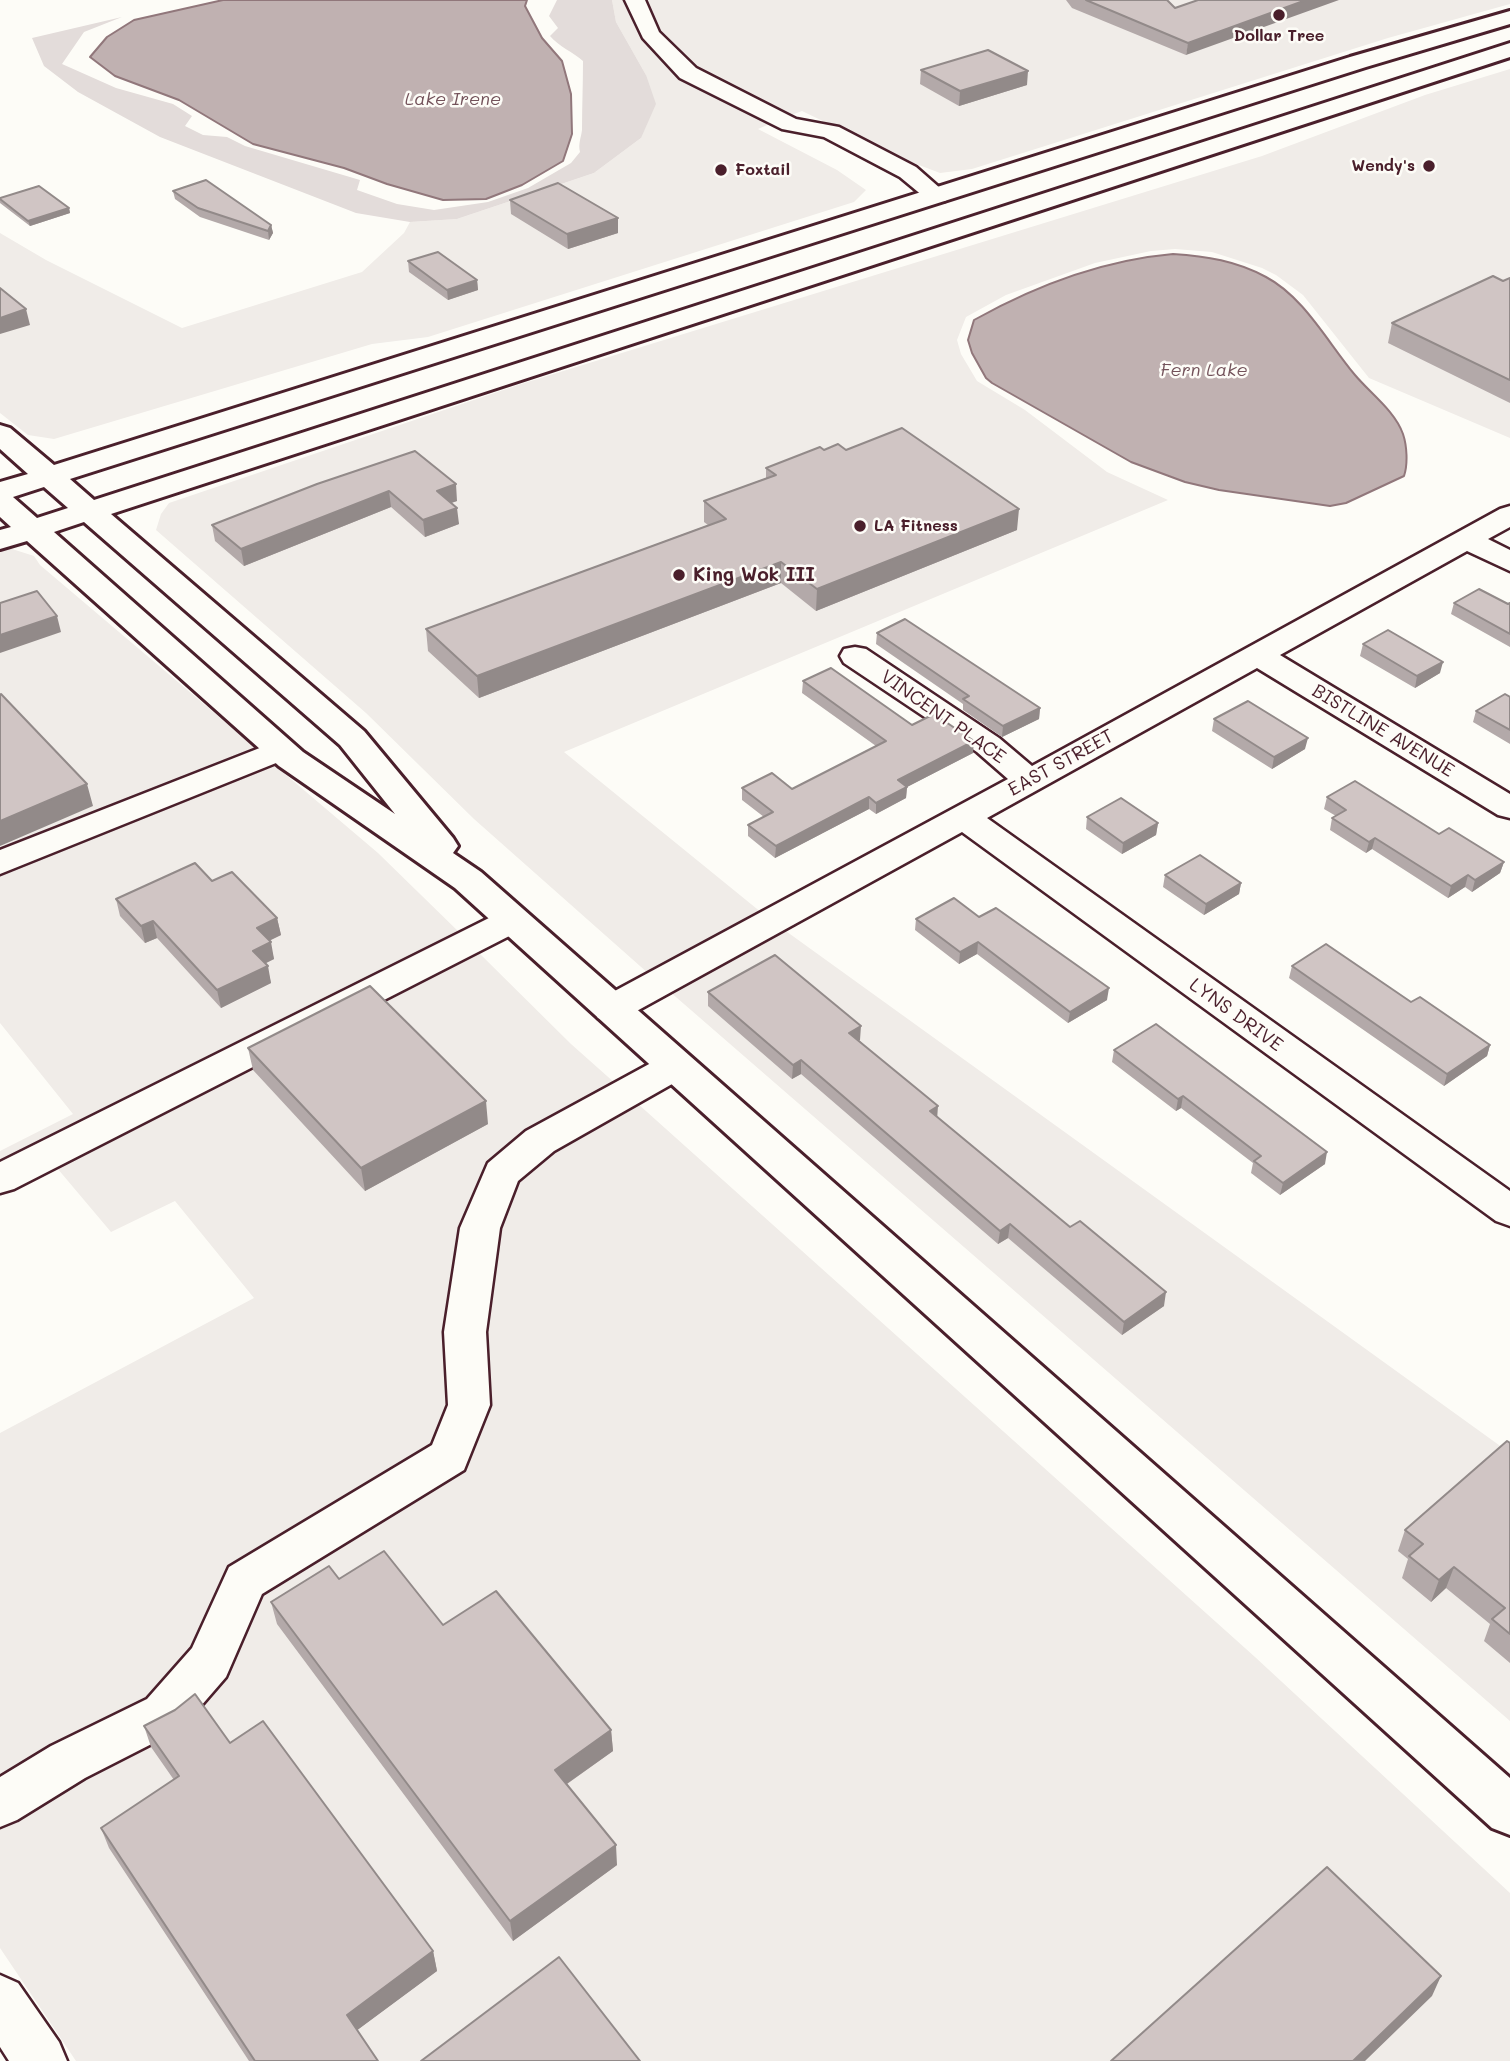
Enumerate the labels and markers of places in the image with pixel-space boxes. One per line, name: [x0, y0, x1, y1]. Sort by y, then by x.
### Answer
marker: Dollar Tree: [1271, 7, 1287, 23]
place label: Dollar Tree: [1234, 26, 1324, 46]
place label: Wendy's: [1352, 156, 1415, 176]
marker: Wendy's: [1421, 158, 1437, 174]
place label: Foxtail: [735, 160, 790, 180]
marker: Foxtail: [713, 162, 729, 178]
place label: LA Fitness: [874, 516, 958, 536]
marker: LA Fitness: [852, 518, 868, 534]
place label: King Wok III: [693, 564, 815, 586]
marker: King Wok III: [671, 567, 687, 583]

